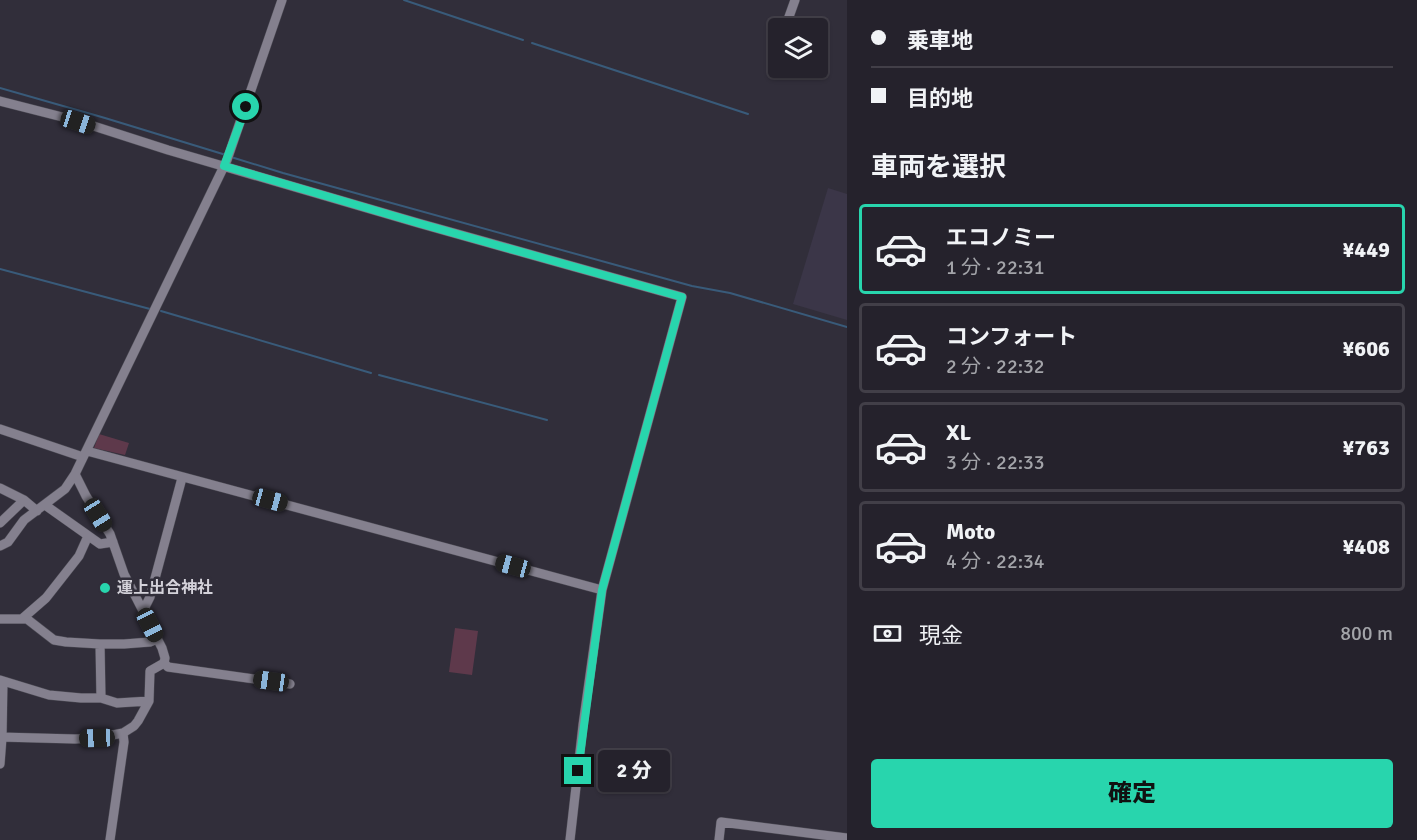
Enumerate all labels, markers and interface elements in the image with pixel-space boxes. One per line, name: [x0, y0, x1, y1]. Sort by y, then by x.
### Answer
map controls: [768, 18, 828, 78]
button: layers: [768, 18, 828, 78]
text: 乗車地: [907, 27, 973, 54]
text: 目的地: [907, 85, 973, 112]
route start: [232, 93, 259, 120]
car: [58, 108, 98, 136]
text: 車両を選択: [871, 151, 1006, 184]
icon: car: [874, 222, 928, 276]
text: エコノミー: [946, 224, 1056, 251]
text: ¥449: [1342, 236, 1390, 263]
text: 1 分 · 22:31: [946, 255, 1045, 280]
icon: car: [874, 321, 928, 375]
text: コンフォート: [946, 323, 1077, 350]
text: ¥606: [1342, 335, 1390, 362]
text: 2 分 · 22:32: [946, 354, 1045, 379]
text: XL: [946, 419, 971, 446]
icon: car: [874, 420, 928, 474]
text: ¥763: [1342, 434, 1390, 461]
text: 3 分 · 22:33: [946, 450, 1045, 475]
car: [250, 487, 290, 513]
car: [81, 495, 115, 535]
text: Moto: [946, 518, 995, 545]
icon: car: [874, 519, 928, 573]
text: ¥408: [1342, 533, 1390, 560]
text: 4 分 · 22:34: [946, 549, 1045, 574]
car: [493, 553, 533, 579]
place label: 運上出合神社: [117, 578, 213, 598]
marker: 運上出合神社: [98, 581, 112, 595]
car: [134, 605, 166, 645]
icon: cash: [871, 617, 904, 650]
text: 800 m: [1340, 621, 1393, 646]
text: 現金: [919, 622, 963, 649]
car: [252, 670, 290, 692]
car: [79, 728, 115, 748]
callout: 2 分: [599, 750, 671, 792]
route end: [564, 757, 591, 784]
text: 2 分: [616, 758, 652, 783]
button: 確定: [871, 759, 1393, 828]

